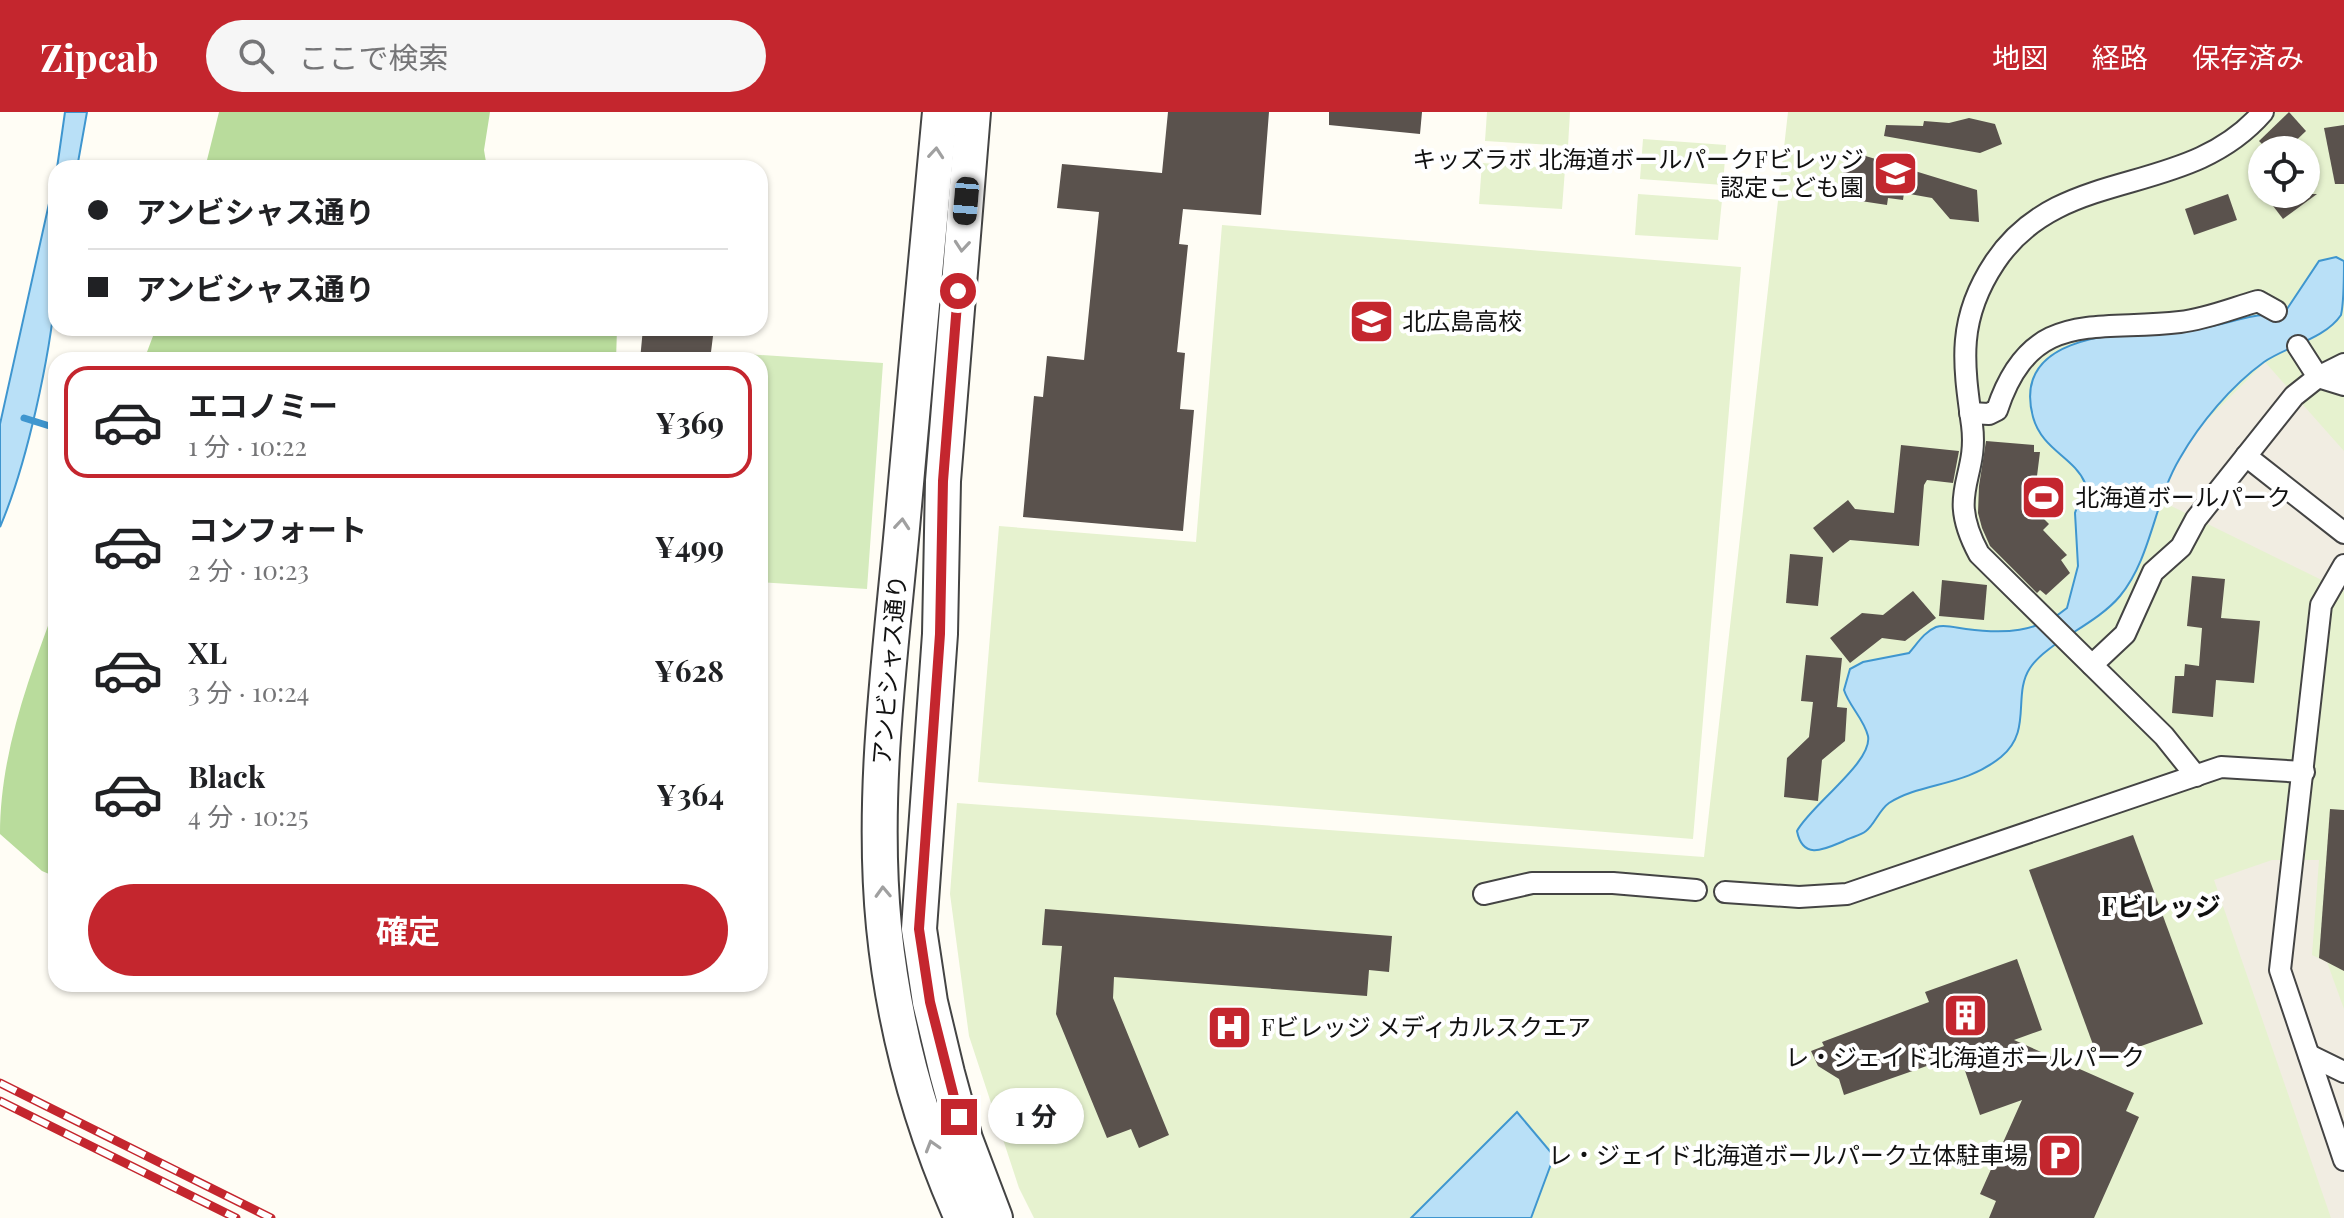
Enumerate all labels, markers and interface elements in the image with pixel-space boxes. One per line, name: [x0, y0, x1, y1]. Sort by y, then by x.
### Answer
search box: [206, 20, 766, 92]
text: Zipcab: [40, 31, 158, 82]
icon: search: [234, 34, 278, 78]
text: ここで検索: [298, 37, 448, 77]
text: 地図: [1992, 38, 2048, 75]
text: 経路: [2092, 38, 2148, 75]
text: 保存済み: [2192, 38, 2304, 75]
map controls: [2248, 136, 2320, 208]
button: locate: [2248, 136, 2320, 208]
place label: キッズラボ 北海道ボールパークFビレッジ 認定こども園: [1412, 142, 1864, 202]
one-way arrow: [927, 146, 944, 159]
school or university icon: キッズラボ 北海道ボールパークFビレッジ 認定こども園: [1871, 150, 1919, 198]
car: [952, 176, 980, 226]
text: アンビシャス通り: [136, 191, 375, 231]
one-way arrow: [954, 239, 971, 252]
text: アンビシャス通り: [136, 268, 375, 308]
route start: [940, 273, 976, 309]
school or university icon: 北広島高校: [1347, 298, 1395, 346]
place label: 北広島高校: [1402, 304, 1522, 336]
text: エコノミー: [188, 385, 338, 425]
icon: car: [92, 386, 164, 458]
text: ¥369: [656, 402, 724, 442]
text: 1 分 · 10:22: [188, 428, 307, 463]
sports icon: 北海道ボールパーク: [2020, 474, 2068, 522]
place label: 北海道ボールパーク: [2075, 480, 2291, 512]
text: コンフォート: [188, 509, 367, 549]
icon: car: [92, 510, 164, 582]
one-way arrow: [894, 517, 911, 530]
text: ¥499: [655, 526, 724, 566]
text: 2 分 · 10:23: [188, 552, 309, 587]
street label: アンビシャス通り: [864, 573, 912, 766]
text: XL: [188, 632, 227, 672]
icon: car: [92, 634, 164, 706]
text: ¥628: [654, 650, 724, 690]
text: 3 分 · 10:24: [188, 674, 309, 709]
text: Black: [188, 756, 265, 796]
icon: car: [92, 758, 164, 830]
text: ¥364: [656, 774, 724, 814]
text: 4 分 · 10:25: [188, 798, 309, 833]
button: 確定: [88, 884, 728, 976]
one-way arrow: [874, 885, 891, 898]
district label: Fビレッジ: [2101, 888, 2221, 923]
building icon: レ・ジェイド北海道ボールパーク: [1941, 992, 1989, 1040]
hospital icon: Fビレッジ メディカルスクエア: [1206, 1004, 1254, 1052]
place label: Fビレッジ メディカルスクエア: [1261, 1010, 1591, 1042]
place label: レ・ジェイド北海道ボールパーク: [1785, 1040, 2145, 1072]
callout: 1 分: [987, 1089, 1083, 1145]
text: 1 分: [1015, 1098, 1057, 1133]
route end: [941, 1099, 977, 1135]
parking icon: レ・ジェイド北海道ボールパーク立体駐車場: [2035, 1132, 2083, 1180]
place label: レ・ジェイド北海道ボールパーク立体駐車場: [1548, 1138, 2028, 1170]
one-way arrow: [925, 1140, 941, 1153]

